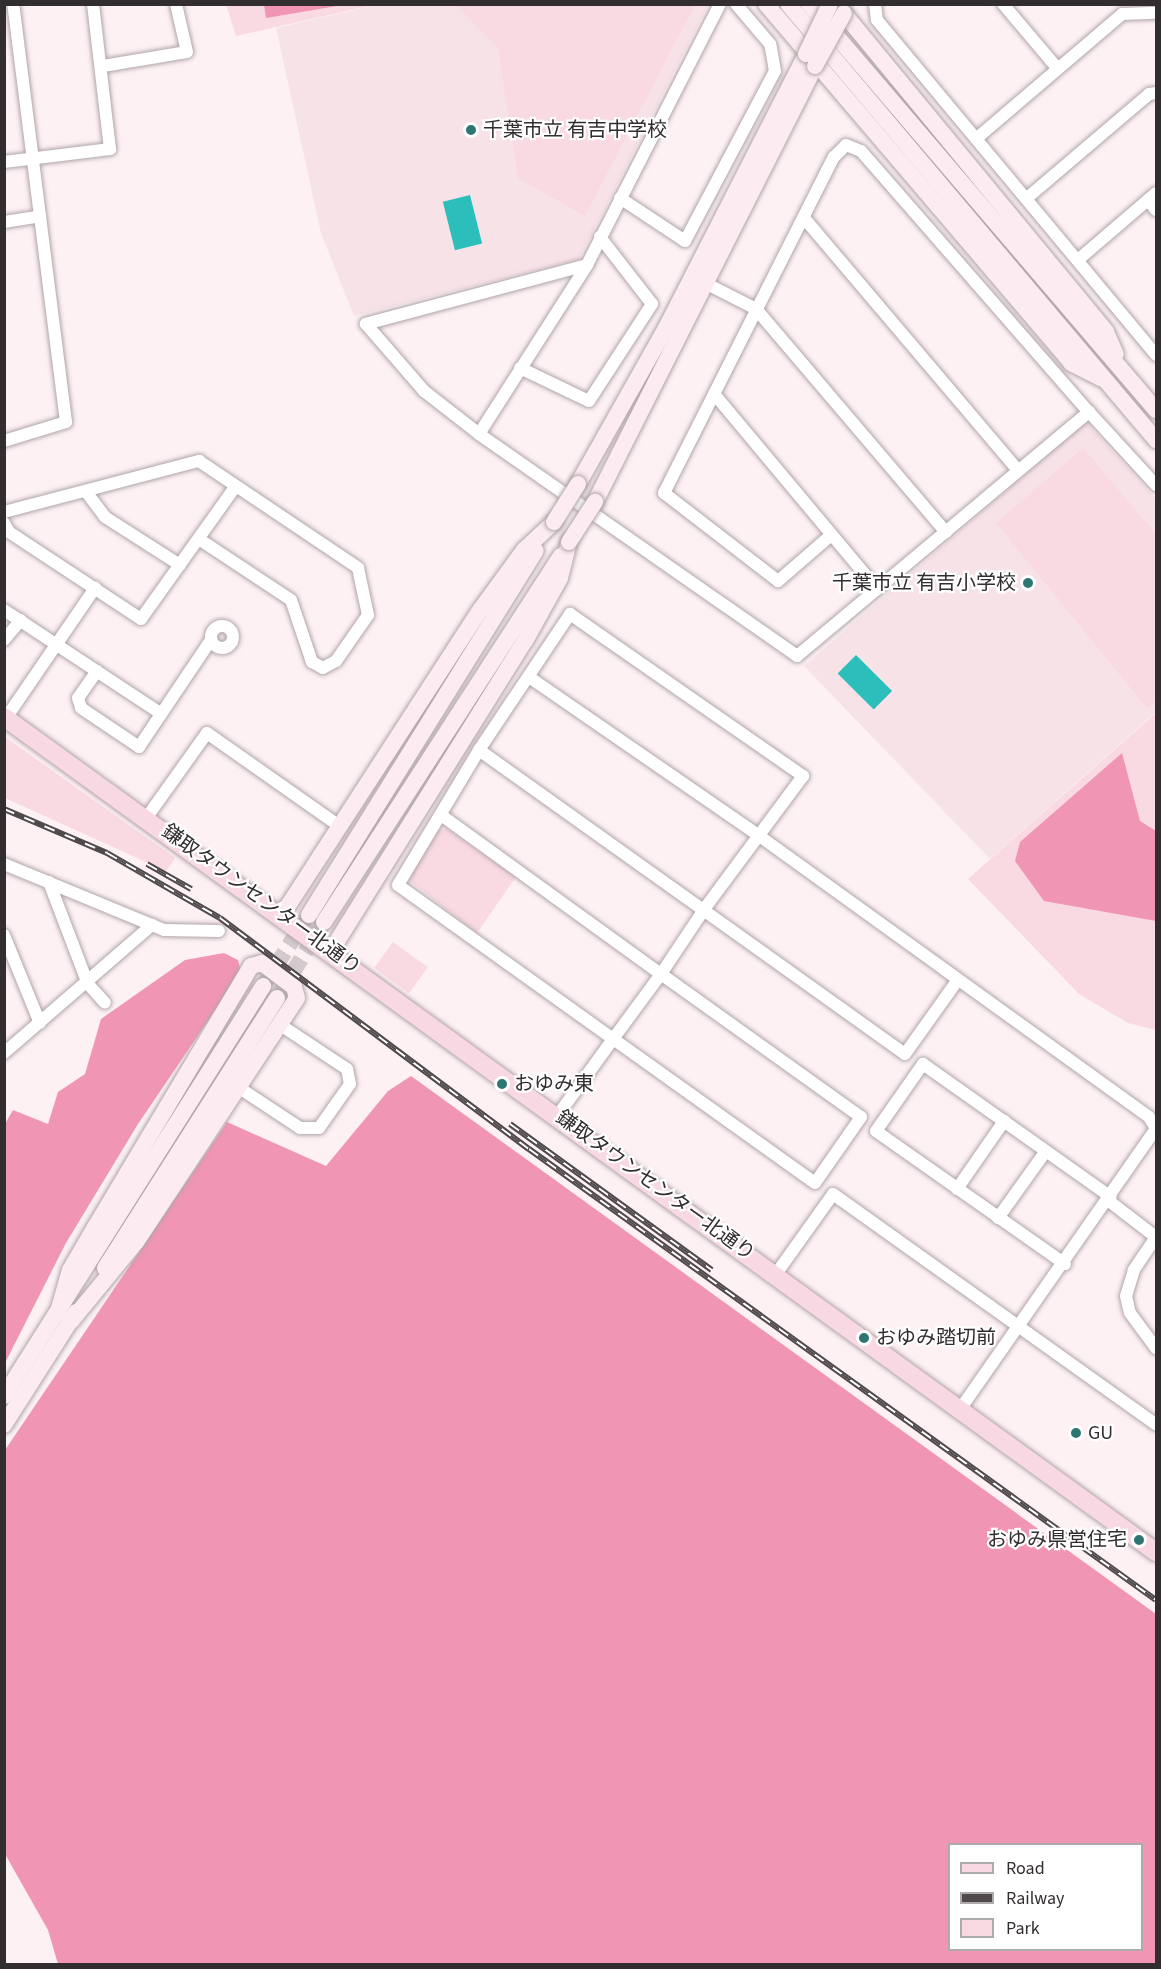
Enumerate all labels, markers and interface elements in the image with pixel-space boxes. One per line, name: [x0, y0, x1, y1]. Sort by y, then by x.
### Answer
place label: 千葉市立 有吉中学校: [483, 118, 667, 142]
marker: 千葉市立 有吉中学校: [464, 123, 478, 137]
place label: 千葉市立 有吉小学校: [832, 571, 1016, 595]
marker: 千葉市立 有吉小学校: [1021, 576, 1035, 590]
street label: 鎌取タウンセンター北通り: [157, 820, 365, 980]
place label: おゆみ東: [514, 1072, 594, 1096]
marker: おゆみ東: [495, 1077, 509, 1091]
street label: 鎌取タウンセンター北通り: [551, 1106, 759, 1266]
place label: おゆみ踏切前: [876, 1326, 996, 1350]
marker: おゆみ踏切前: [857, 1331, 871, 1345]
place label: GU: [1088, 1421, 1113, 1445]
marker: GU: [1069, 1426, 1083, 1440]
place label: おゆみ県営住宅: [987, 1528, 1127, 1552]
marker: おゆみ県営住宅: [1132, 1533, 1146, 1547]
legend: [948, 1843, 1143, 1951]
text: Road: [1006, 1856, 1045, 1881]
text: Railway: [1006, 1886, 1065, 1911]
text: Park: [1006, 1916, 1040, 1941]

